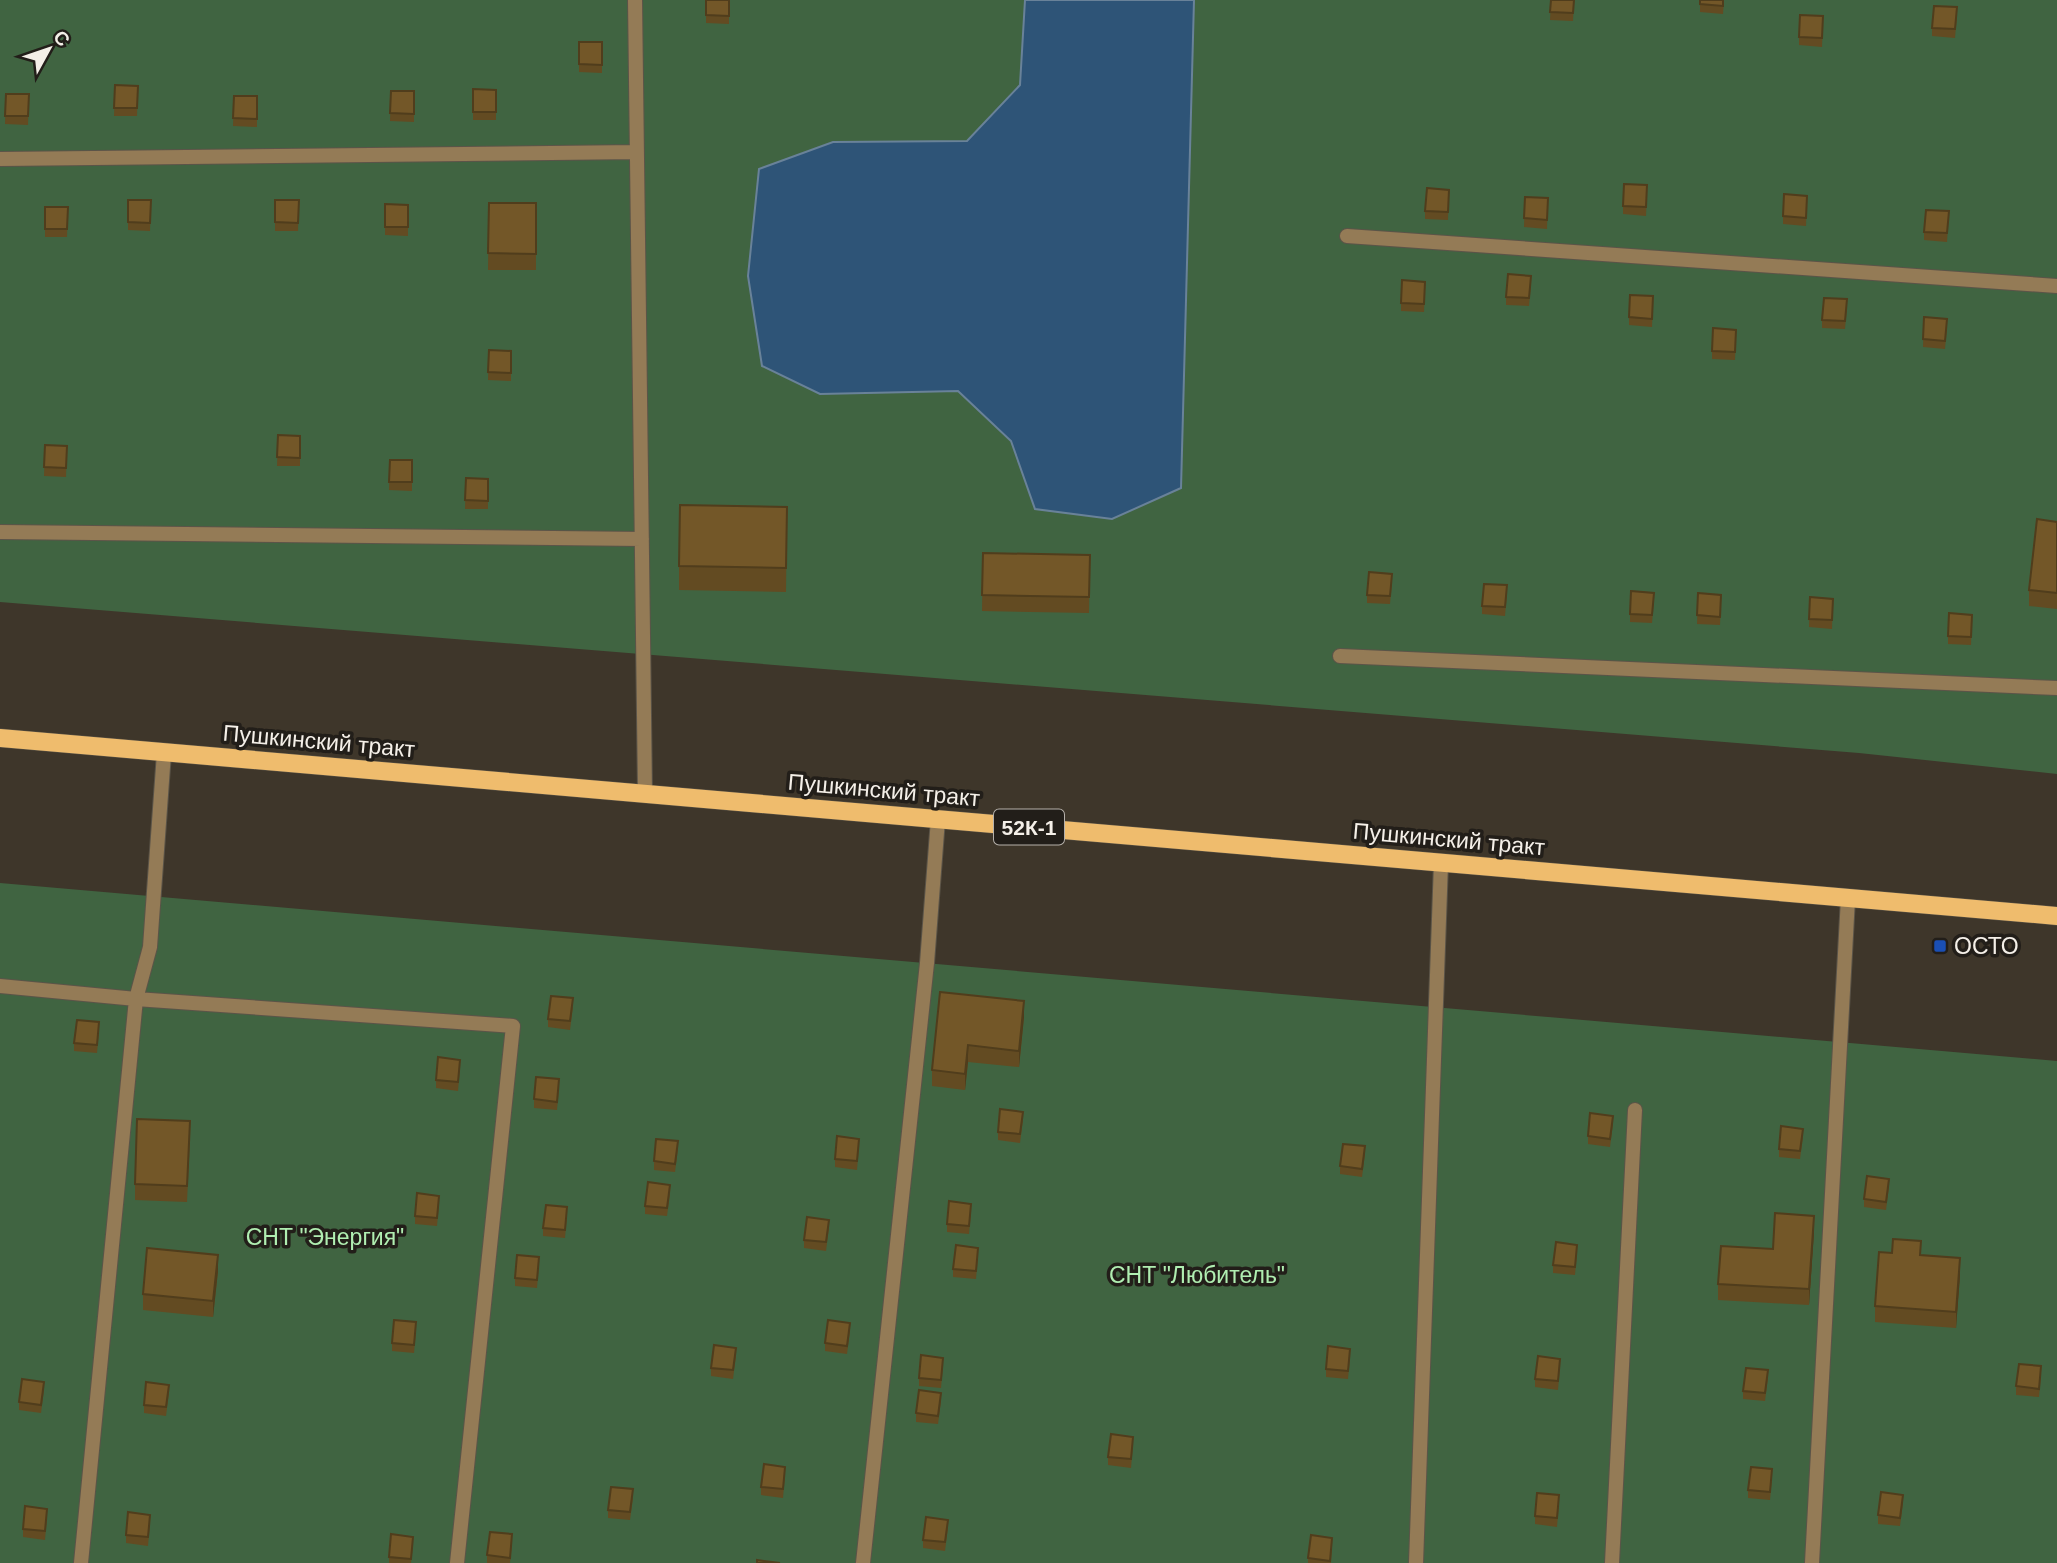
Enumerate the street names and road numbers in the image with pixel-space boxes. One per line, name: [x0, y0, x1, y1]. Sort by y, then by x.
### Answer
street label: Пушкинский тракт: [222, 720, 417, 762]
street label: Пушкинский тракт: [787, 769, 982, 811]
road number: 52К-1: [994, 810, 1064, 844]
street label: Пушкинский тракт: [1352, 818, 1547, 860]

